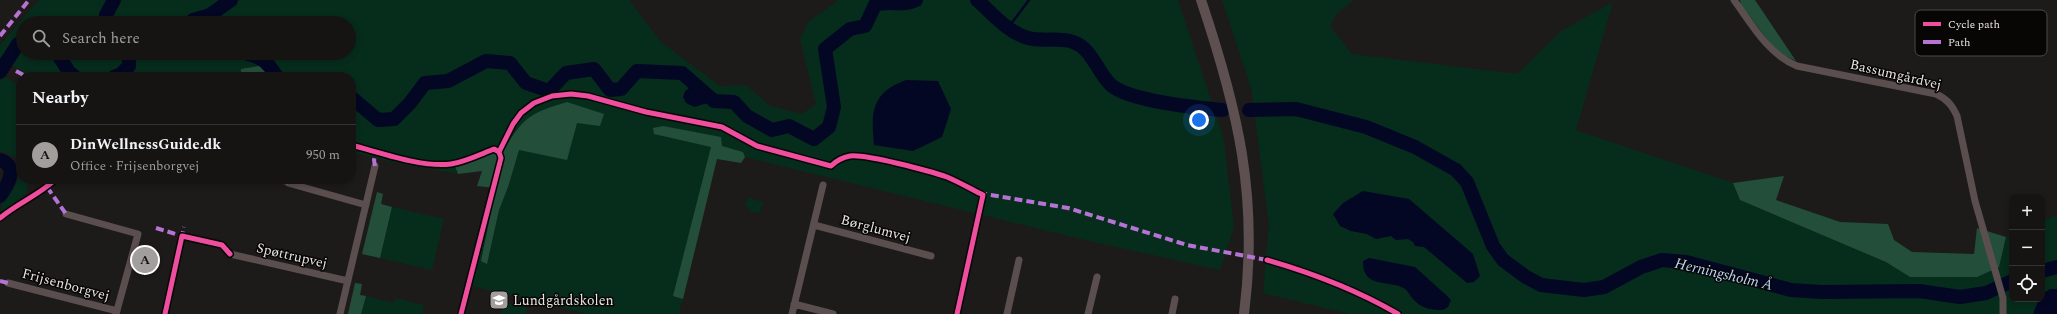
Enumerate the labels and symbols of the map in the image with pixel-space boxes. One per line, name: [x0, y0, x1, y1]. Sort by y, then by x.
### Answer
legend: [1915, 10, 2047, 56]
text: Cycle path: [1948, 16, 2000, 33]
text: Path: [1948, 34, 1970, 51]
street label: Bassumgårdvej: [1848, 54, 1944, 95]
your location: [1189, 110, 1209, 130]
street label: Børglumvej: [839, 209, 913, 248]
street label: Spøttrupvej: [254, 237, 329, 274]
pin: A: [132, 245, 158, 275]
water label: Herningsholm Å: [1673, 252, 1775, 297]
street label: Frijsenborgvej: [20, 263, 112, 306]
school or university icon: Lundgårdskolen: [488, 289, 510, 311]
place label: Lundgårdskolen: [513, 290, 614, 311]

